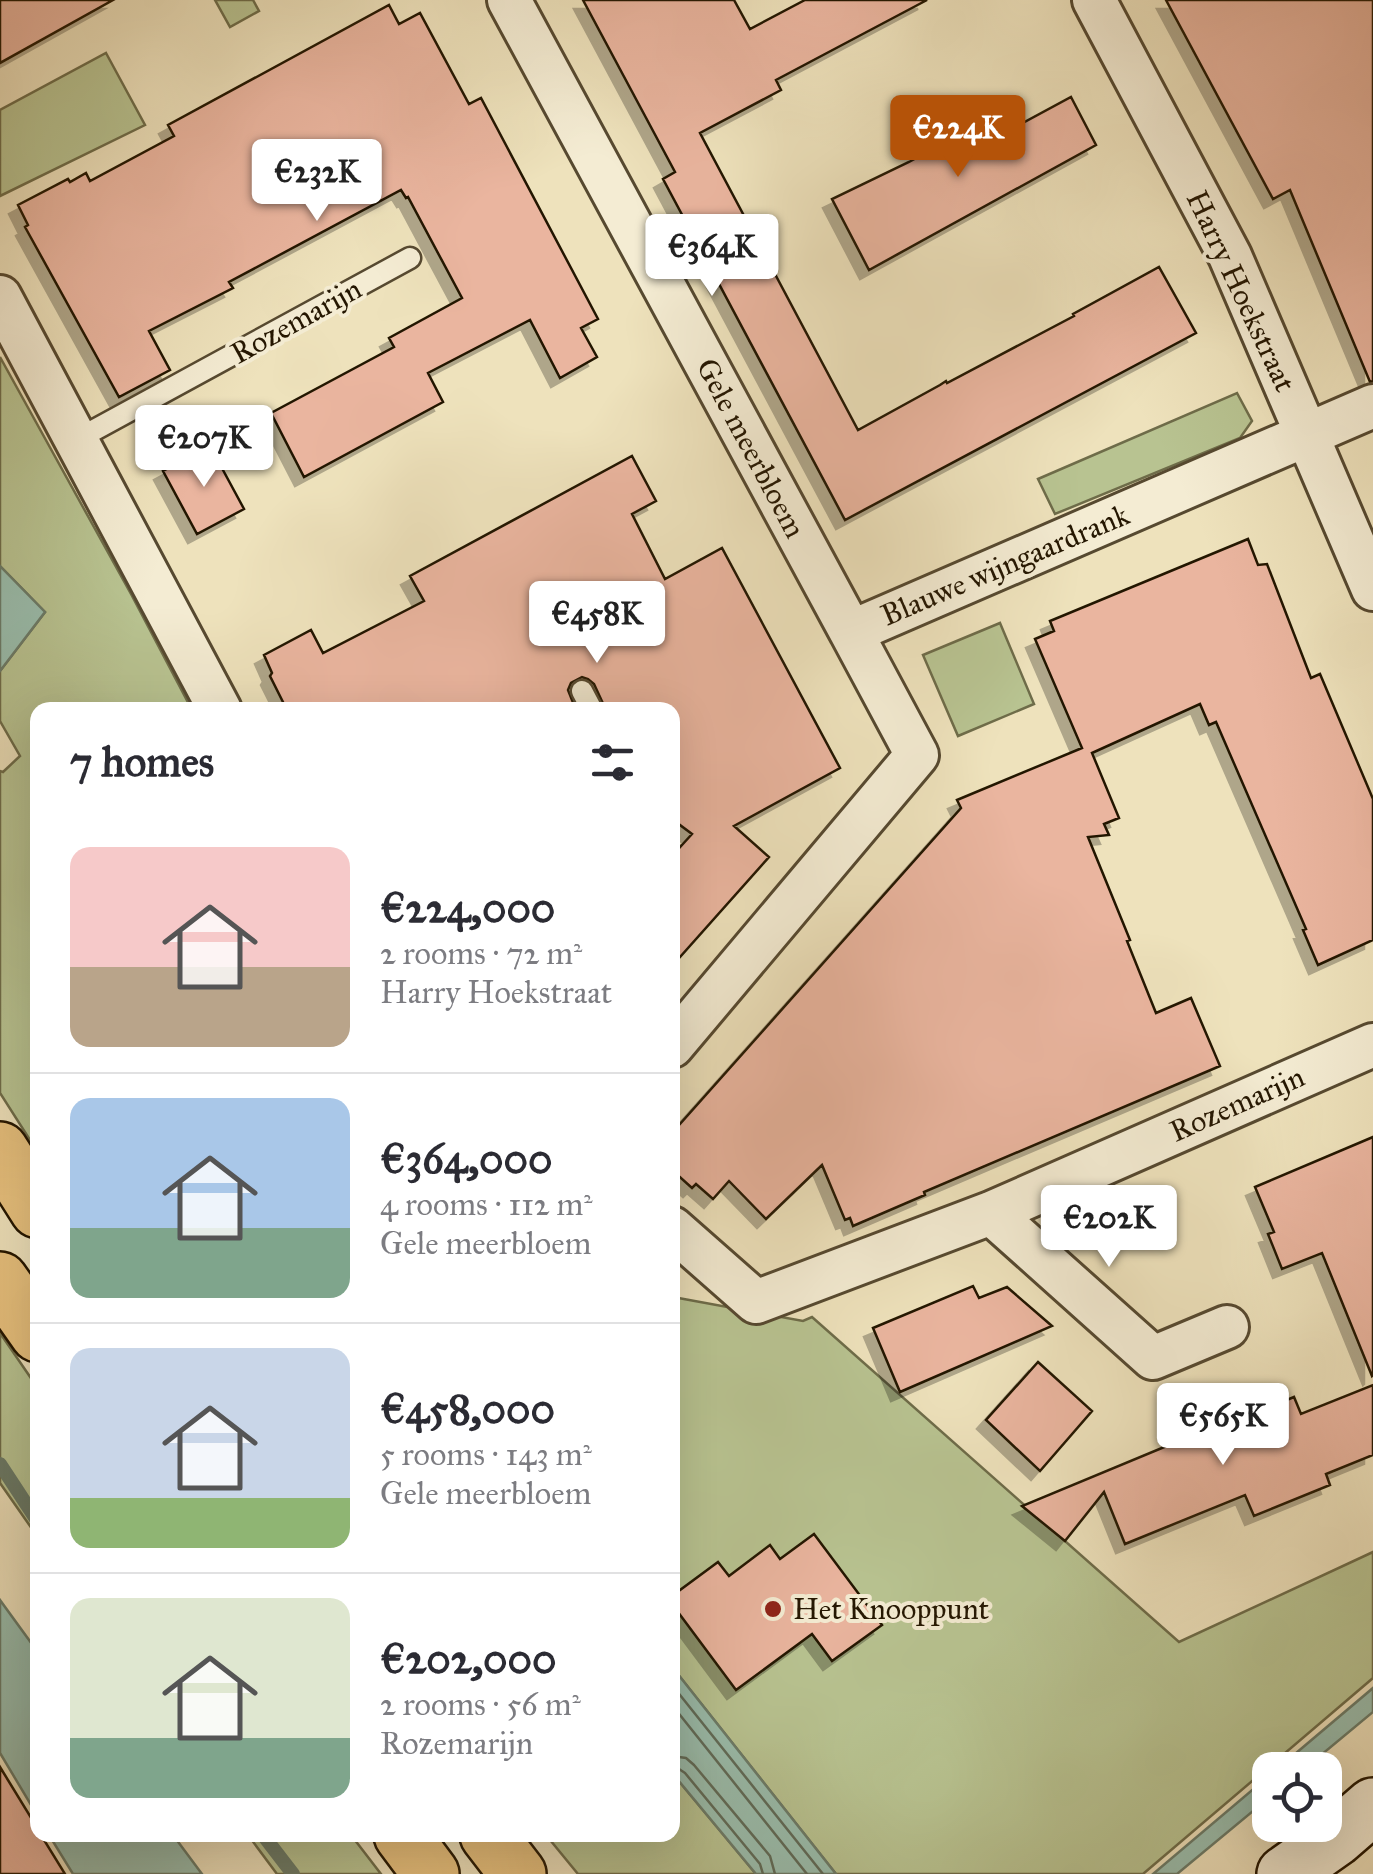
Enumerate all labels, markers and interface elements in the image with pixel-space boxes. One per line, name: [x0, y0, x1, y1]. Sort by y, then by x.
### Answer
pin: €224K: [888, 95, 1028, 180]
text: €224K: [912, 108, 1004, 147]
pin: €232K: [247, 139, 387, 224]
text: €232K: [274, 152, 360, 191]
street label: Harry Hoekstraat: [1179, 185, 1303, 398]
pin: €364K: [642, 214, 782, 299]
text: €364K: [667, 227, 757, 266]
street label: Rozemarijn: [225, 270, 367, 372]
street label: Gele meerbloem: [689, 352, 813, 544]
pin: €207K: [134, 405, 274, 490]
text: €207K: [157, 418, 251, 457]
street label: Blauwe wijngaardrank: [876, 496, 1134, 634]
pin: €458K: [527, 581, 667, 666]
text: €458K: [551, 594, 643, 633]
icon: filters: [585, 735, 640, 790]
text: 7 homes: [70, 736, 214, 788]
text: €224,000: [380, 882, 555, 934]
icon: home: [150, 887, 270, 1007]
text: 2 rooms · 72 m²: [380, 934, 582, 973]
text: Harry Hoekstraat: [380, 973, 612, 1012]
street label: Rozemarijn: [1164, 1058, 1310, 1150]
text: €364,000: [380, 1133, 552, 1185]
icon: home: [150, 1138, 270, 1258]
text: 4 rooms · 112 m²: [380, 1185, 593, 1224]
pin: €202K: [1039, 1185, 1179, 1270]
text: €202K: [1063, 1198, 1155, 1237]
text: Gele meerbloem: [380, 1224, 591, 1263]
text: €458,000: [380, 1383, 555, 1435]
pin: €565K: [1153, 1383, 1293, 1468]
icon: home: [150, 1388, 270, 1508]
text: €565K: [1179, 1396, 1267, 1435]
text: 5 rooms · 143 m²: [380, 1435, 592, 1474]
text: Gele meerbloem: [380, 1474, 591, 1513]
place label: Het Knooppunt: [793, 1591, 990, 1627]
marker: Het Knooppunt: [762, 1598, 784, 1620]
text: €202,000: [380, 1633, 556, 1685]
icon: home: [150, 1638, 270, 1758]
text: 2 rooms · 56 m²: [380, 1685, 581, 1724]
text: Rozemarijn: [380, 1724, 533, 1763]
map controls: [1252, 1752, 1342, 1842]
button: locate: [1252, 1752, 1342, 1842]

